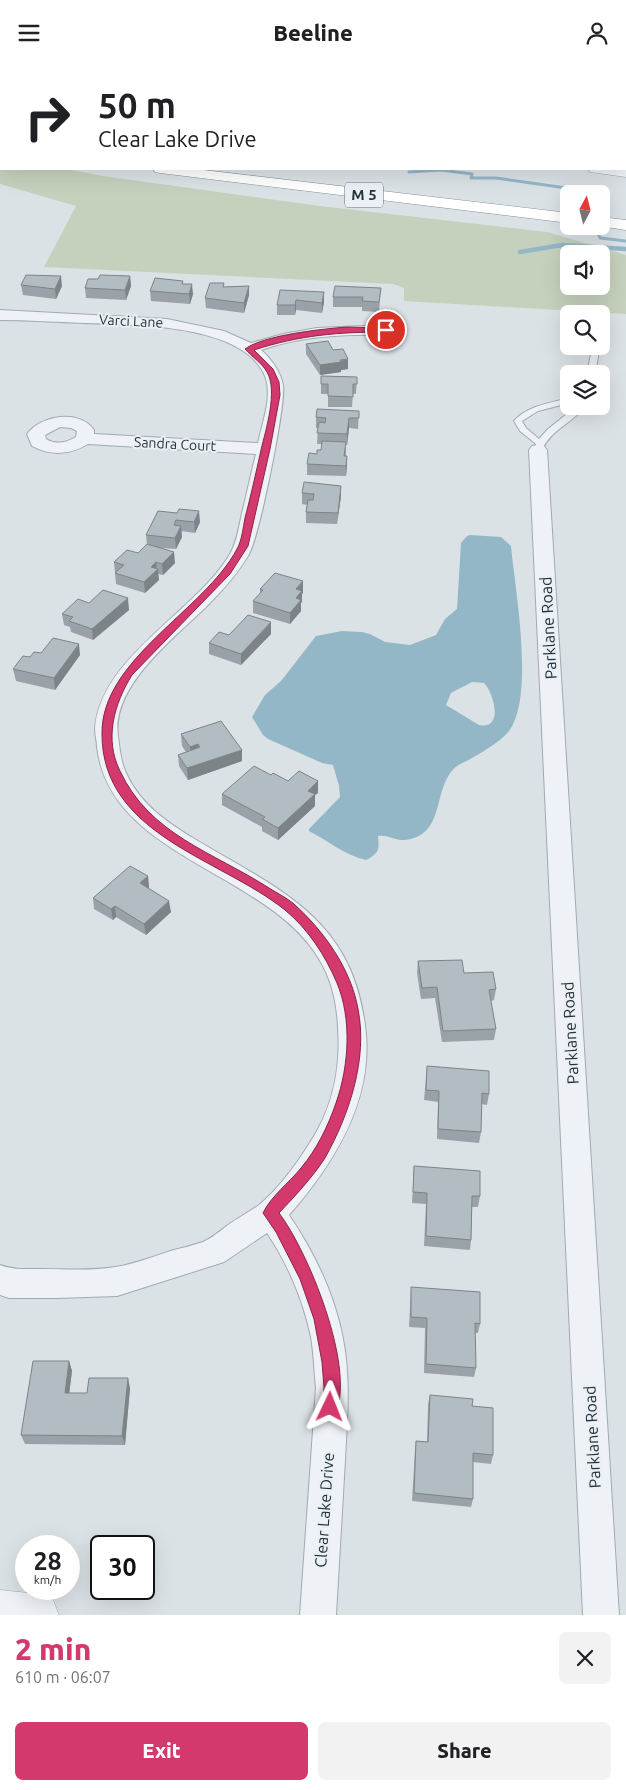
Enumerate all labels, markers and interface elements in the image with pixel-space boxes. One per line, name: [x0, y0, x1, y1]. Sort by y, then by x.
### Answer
icon: menu: [15, 19, 43, 47]
icon: person: [583, 19, 611, 47]
text: Beeline: [273, 20, 353, 45]
icon: right: [15, 85, 80, 150]
text: 50 m: [98, 85, 176, 125]
text: Clear Lake Drive: [98, 126, 257, 151]
road number: M 5: [345, 183, 383, 207]
north arrow: [560, 185, 610, 235]
map controls: [560, 185, 610, 415]
button: sound: [560, 245, 610, 295]
button: search: [560, 305, 610, 355]
pin: [365, 309, 407, 351]
street label: Varci Lane: [98, 311, 164, 331]
icon: arrive: [372, 316, 400, 344]
button: layers: [560, 365, 610, 415]
street label: Sandra Court: [134, 434, 217, 454]
street label: Parklane Road: [536, 576, 560, 680]
street label: Parklane Road: [558, 981, 582, 1085]
position arrow: [303, 1380, 355, 1432]
street label: Parklane Road: [580, 1385, 604, 1489]
street label: Clear Lake Drive: [311, 1452, 337, 1568]
speed limit sign: 30: [90, 1535, 155, 1600]
text: 28: [33, 1547, 62, 1575]
text: km/h: [34, 1573, 61, 1586]
text: 2 min: [15, 1632, 91, 1666]
button: close: [559, 1632, 611, 1684]
text: 610 m · 06:07: [15, 1668, 111, 1686]
button: Exit: [15, 1722, 308, 1780]
button: Share: [318, 1722, 611, 1780]

